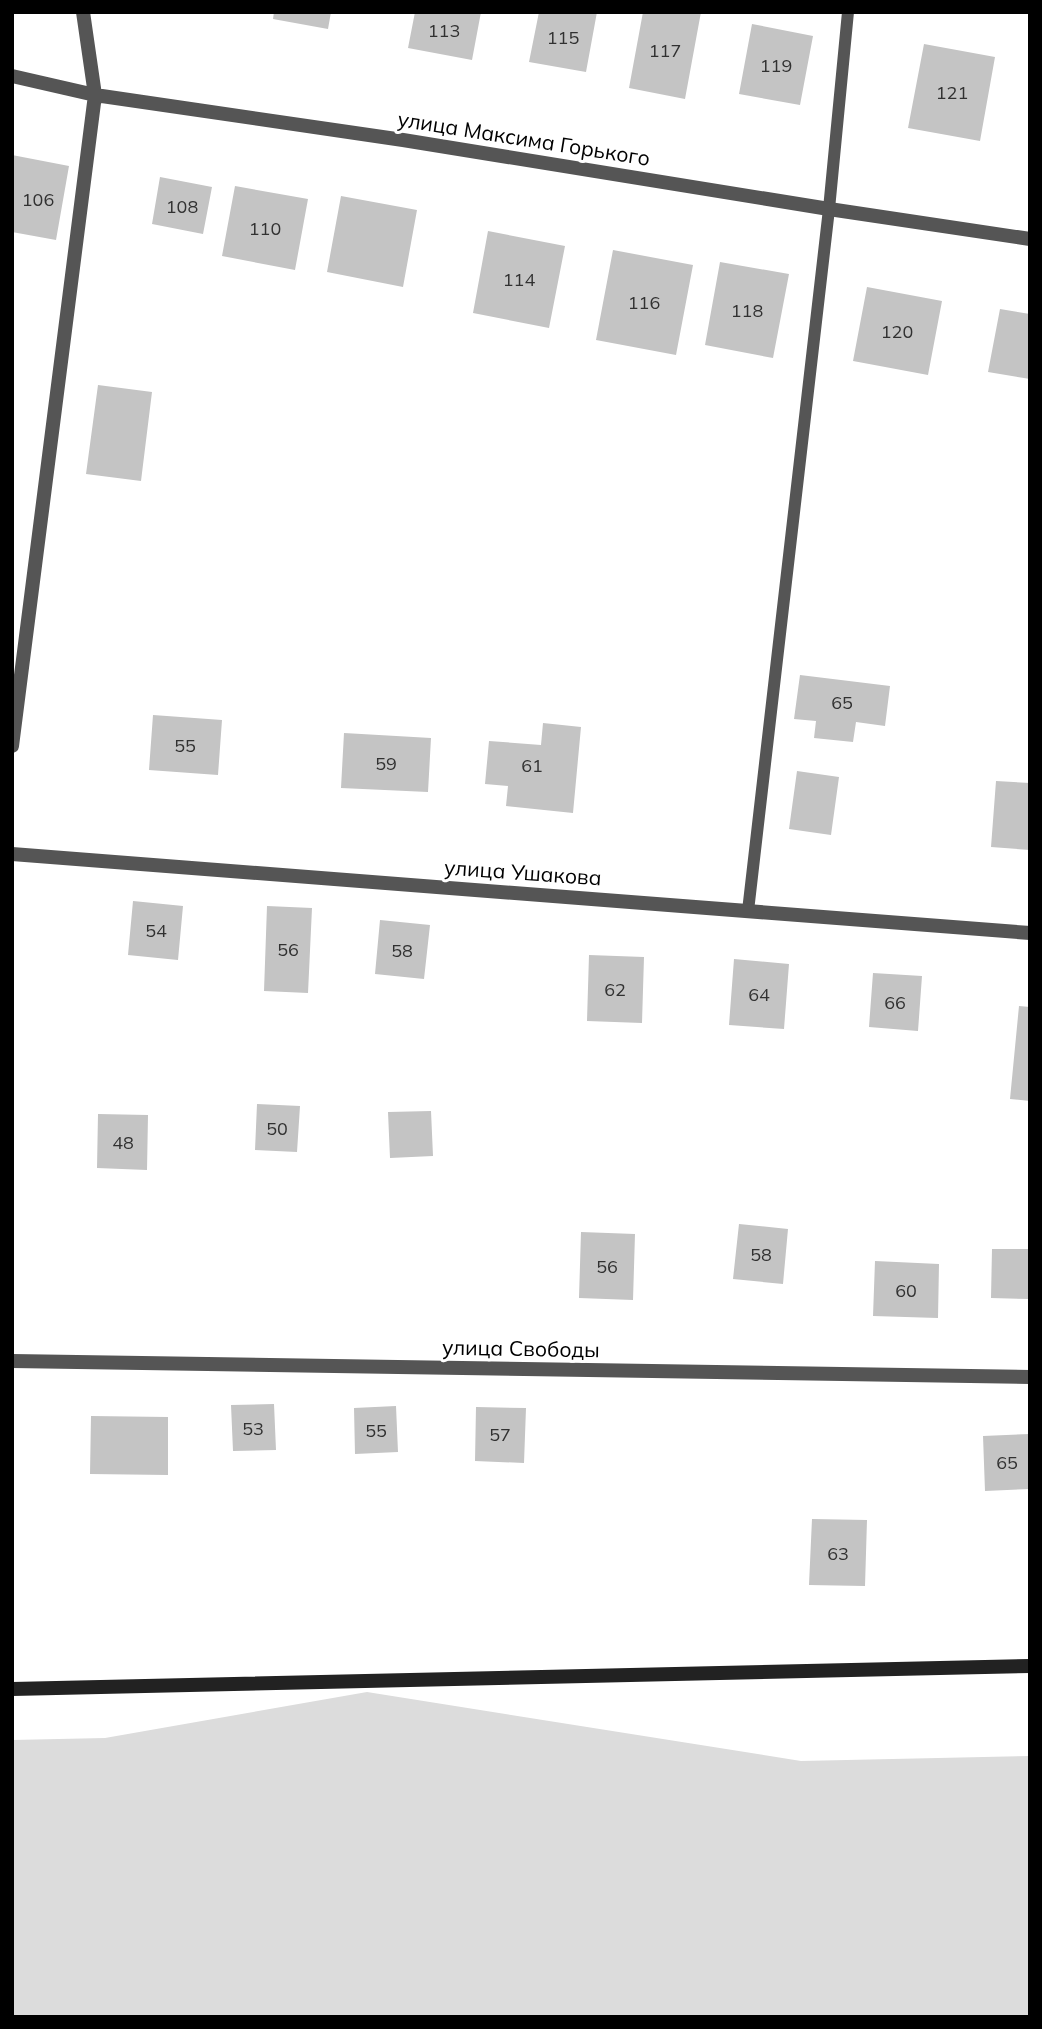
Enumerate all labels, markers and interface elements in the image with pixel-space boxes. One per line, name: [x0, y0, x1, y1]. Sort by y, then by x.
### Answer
house number: 113: [428, 19, 460, 42]
house number: 115: [547, 26, 579, 49]
house number: 117: [649, 39, 681, 62]
house number: 119: [760, 54, 792, 77]
house number: 121: [936, 81, 968, 104]
street label: улица Максима Горького: [396, 105, 652, 171]
house number: 106: [22, 188, 54, 211]
house number: 108: [166, 195, 198, 218]
house number: 110: [249, 217, 281, 240]
house number: 114: [503, 268, 535, 291]
house number: 116: [628, 291, 660, 314]
house number: 118: [731, 299, 763, 322]
house number: 120: [881, 320, 913, 343]
house number: 65: [831, 691, 853, 714]
house number: 55: [174, 734, 196, 757]
house number: 59: [375, 752, 397, 775]
house number: 61: [521, 754, 543, 777]
street label: улица Ушакова: [444, 854, 602, 890]
house number: 54: [145, 919, 167, 942]
house number: 56: [277, 938, 299, 961]
house number: 58: [391, 939, 413, 962]
house number: 62: [604, 978, 626, 1001]
house number: 64: [748, 983, 770, 1006]
house number: 66: [884, 991, 906, 1014]
house number: 50: [266, 1117, 288, 1140]
house number: 48: [112, 1131, 134, 1154]
house number: 58: [750, 1243, 772, 1266]
house number: 56: [596, 1255, 618, 1278]
house number: 60: [895, 1279, 917, 1302]
street label: улица Свободы: [442, 1334, 600, 1362]
house number: 53: [242, 1417, 264, 1440]
house number: 55: [365, 1419, 387, 1442]
house number: 57: [489, 1423, 511, 1446]
house number: 65: [996, 1451, 1018, 1474]
house number: 63: [827, 1542, 849, 1565]

